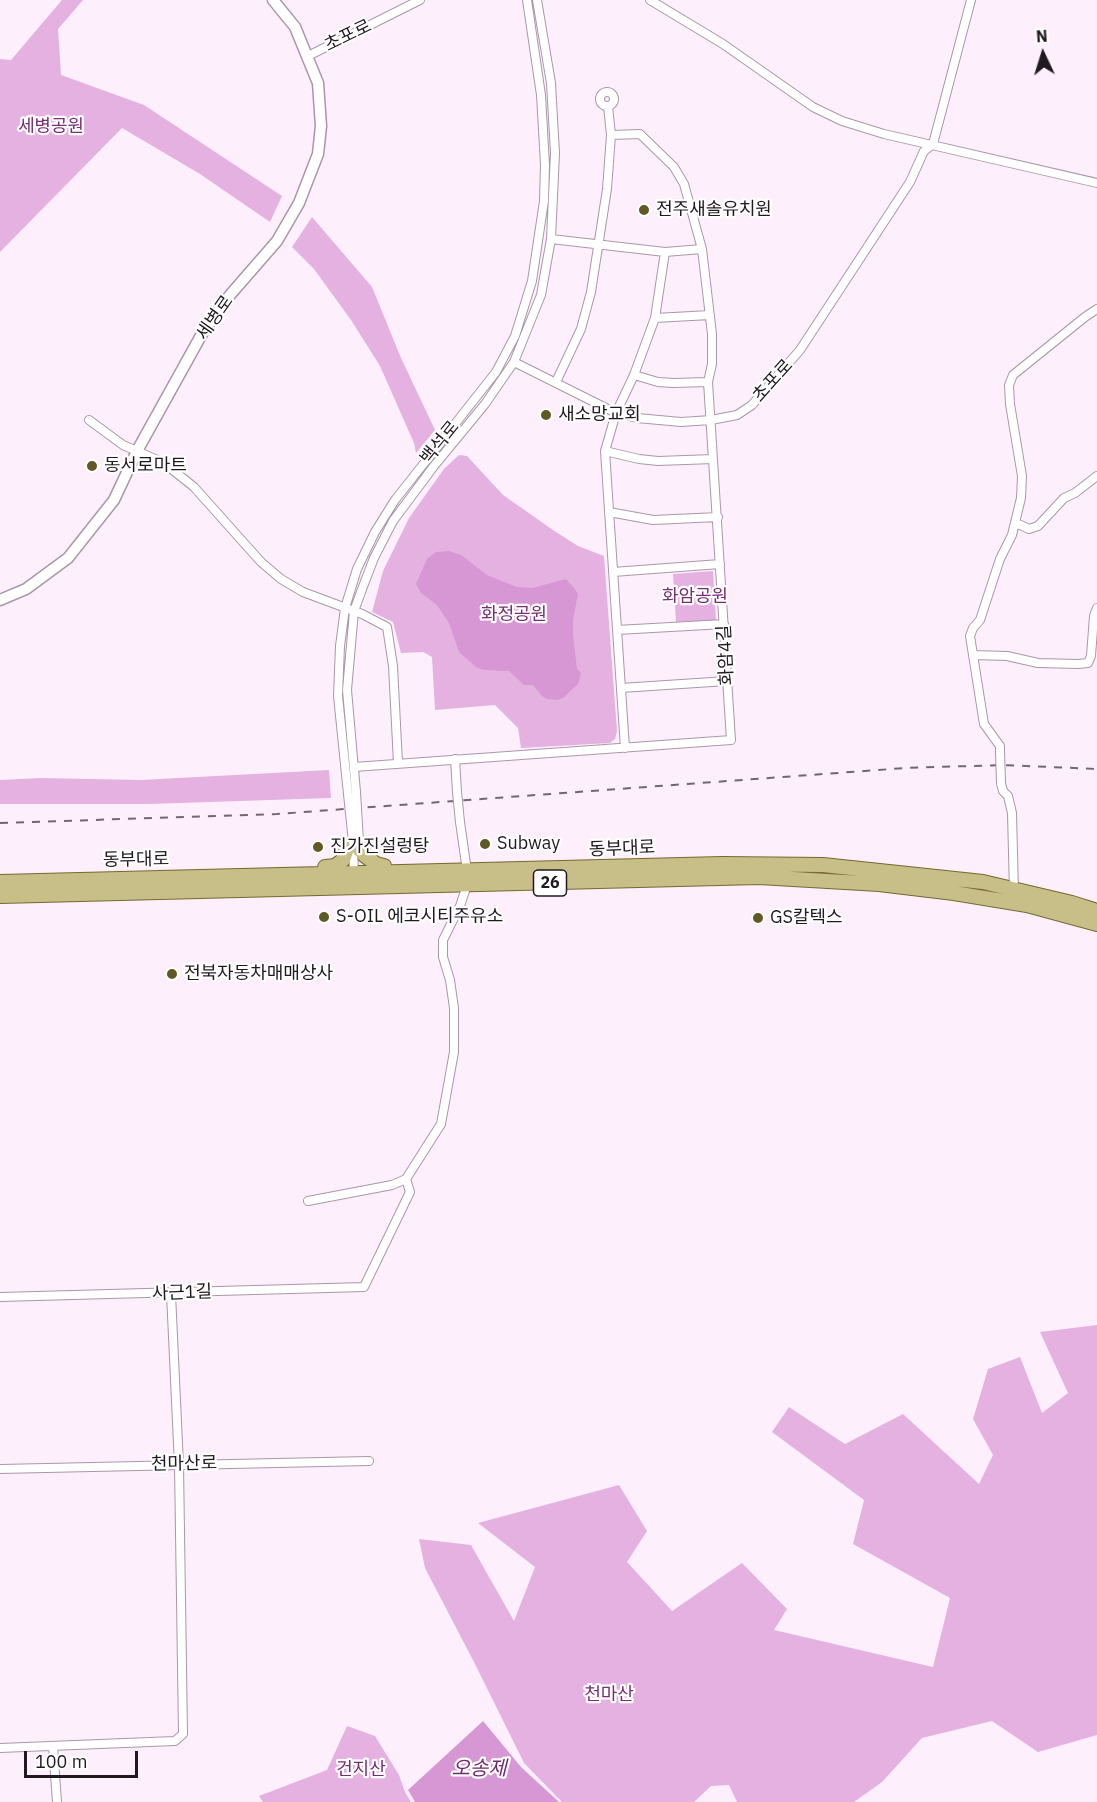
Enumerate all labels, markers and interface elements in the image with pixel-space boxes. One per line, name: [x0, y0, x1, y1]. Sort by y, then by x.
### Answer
street label: 초포로: [321, 15, 375, 57]
north arrow: [1013, 24, 1073, 84]
text: N: [1035, 26, 1048, 46]
park label: 세병공원: [18, 116, 84, 138]
place label: 전주새솔유치원: [656, 199, 772, 221]
marker: 전주새솔유치원: [637, 203, 651, 217]
street label: 세병로: [192, 291, 238, 345]
street label: 초포로: [748, 355, 798, 407]
place label: 새소망교회: [558, 404, 641, 426]
marker: 새소망교회: [539, 408, 553, 422]
street label: 백석로: [416, 417, 464, 469]
place label: 동서로마트: [104, 455, 187, 477]
marker: 동서로마트: [85, 459, 99, 473]
park label: 화암공원: [662, 586, 728, 608]
park label: 화정공원: [481, 604, 547, 626]
street label: 화암4길: [714, 624, 738, 686]
place label: Subway: [497, 833, 560, 855]
place label: 진가진설렁탕: [330, 836, 429, 858]
marker: Subway: [478, 837, 492, 851]
street label: 동부대로: [589, 837, 655, 861]
marker: 진가진설렁탕: [311, 840, 325, 854]
street label: 동부대로: [103, 849, 169, 871]
road number: 26: [534, 870, 566, 896]
place label: S-OIL 에코시티주유소: [336, 906, 503, 928]
place label: GS칼텍스: [770, 907, 843, 929]
marker: S-OIL 에코시티주유소: [317, 910, 331, 924]
marker: GS칼텍스: [751, 911, 765, 925]
place label: 전북자동차매매상사: [184, 963, 333, 985]
marker: 전북자동차매매상사: [165, 967, 179, 981]
street label: 사근1길: [151, 1281, 213, 1305]
street label: 천마산로: [151, 1453, 217, 1475]
park label: 천마산: [584, 1684, 634, 1706]
scale bar: [27, 1739, 141, 1777]
text: 100 m: [35, 1750, 87, 1773]
water label: 오송제: [451, 1757, 507, 1781]
park label: 건지산: [336, 1759, 386, 1781]

